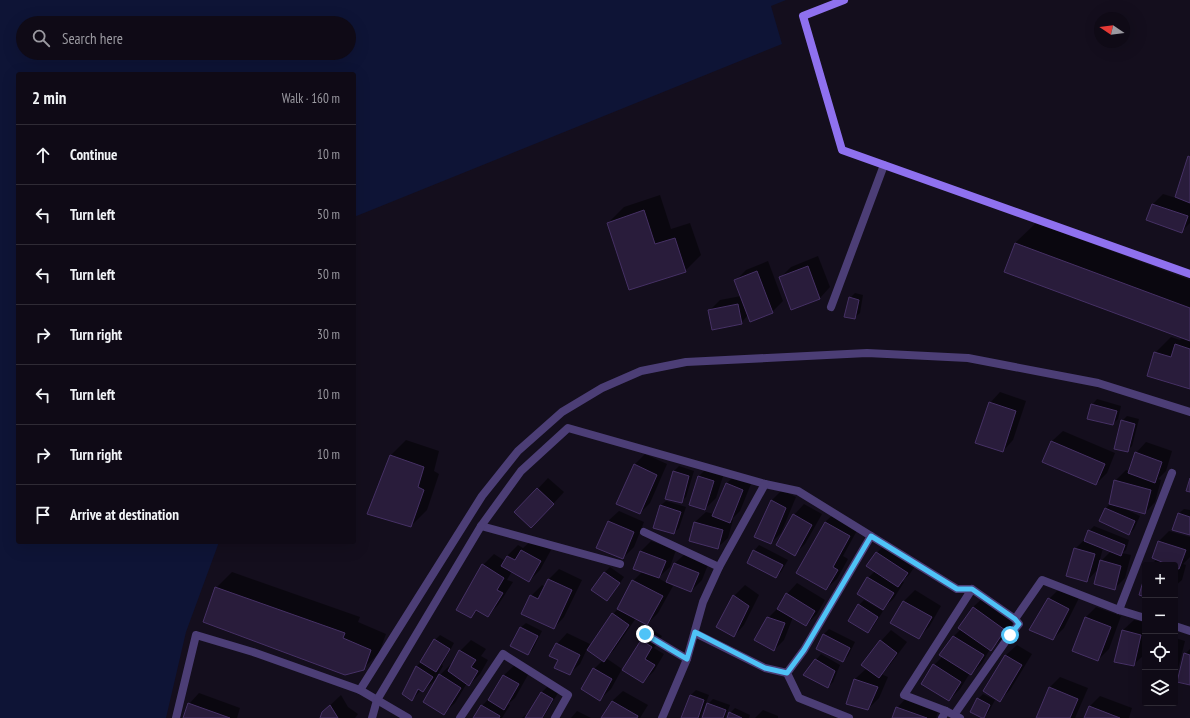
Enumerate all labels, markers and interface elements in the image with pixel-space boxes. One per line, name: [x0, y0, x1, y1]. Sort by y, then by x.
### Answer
north arrow: [1094, 12, 1130, 48]
search box: [16, 16, 356, 60]
icon: search: [30, 27, 52, 49]
text: Search here: [62, 29, 123, 48]
text: 2 min: [32, 87, 66, 109]
text: Walk · 160 m: [282, 90, 340, 107]
icon: ahead: [32, 144, 54, 166]
text: Continue: [70, 145, 117, 164]
text: 10 m: [317, 146, 340, 163]
icon: left: [32, 204, 54, 226]
text: Turn left: [70, 205, 115, 224]
text: 50 m: [317, 206, 340, 223]
icon: left: [32, 264, 54, 286]
text: Turn left: [70, 265, 115, 284]
text: 50 m: [317, 266, 340, 283]
icon: right: [32, 324, 54, 346]
text: Turn right: [70, 325, 122, 344]
text: 30 m: [317, 326, 340, 343]
icon: left: [32, 384, 54, 406]
text: Turn left: [70, 385, 115, 404]
text: 10 m: [317, 386, 340, 403]
icon: right: [32, 444, 54, 466]
text: Turn right: [70, 445, 122, 464]
text: 10 m: [317, 446, 340, 463]
icon: arrive: [32, 504, 54, 526]
text: Arrive at destination: [70, 505, 179, 524]
map controls: [1142, 562, 1178, 706]
button: +: [1142, 562, 1178, 598]
button: −: [1142, 598, 1178, 634]
route end: [636, 625, 654, 643]
route start: [1001, 626, 1019, 644]
button: locate: [1142, 634, 1178, 670]
button: layers: [1142, 670, 1178, 706]

